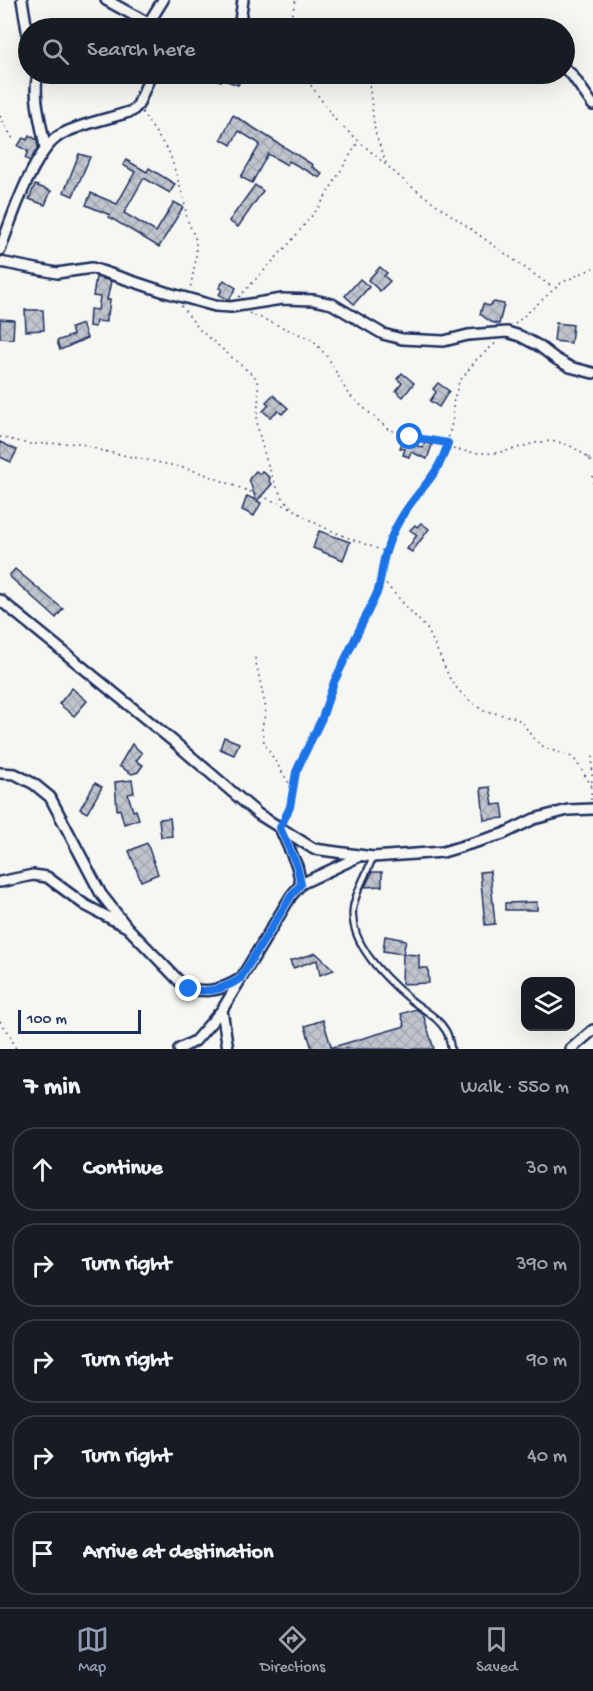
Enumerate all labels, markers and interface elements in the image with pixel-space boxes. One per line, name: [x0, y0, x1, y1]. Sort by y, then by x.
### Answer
search box: [18, 18, 575, 84]
icon: search: [39, 35, 72, 68]
text: Search here: [87, 38, 195, 64]
route start: [396, 423, 422, 449]
route end: [175, 975, 201, 1001]
map controls: [521, 977, 575, 1031]
button: layers: [521, 977, 575, 1031]
scale bar: [18, 1007, 141, 1034]
text: 100 m: [27, 1011, 67, 1030]
text: 7 min: [24, 1073, 80, 1104]
text: Walk · 550 m: [460, 1077, 569, 1100]
icon: ahead: [26, 1153, 59, 1186]
text: Continue: [83, 1156, 163, 1182]
text: 30 m: [526, 1158, 567, 1181]
icon: right: [26, 1249, 59, 1282]
text: Turn right: [83, 1252, 171, 1278]
text: 390 m: [516, 1254, 567, 1277]
icon: right: [26, 1345, 59, 1378]
text: Turn right: [83, 1348, 171, 1374]
text: 90 m: [527, 1350, 567, 1373]
icon: right: [26, 1441, 59, 1474]
text: Turn right: [83, 1444, 171, 1470]
text: 40 m: [527, 1446, 567, 1469]
icon: arrive: [26, 1537, 59, 1570]
text: Arrive at destination: [83, 1540, 273, 1566]
tab: Map: [76, 1623, 109, 1678]
tab: Directions: [260, 1623, 325, 1678]
tab: Saved: [476, 1623, 517, 1678]

